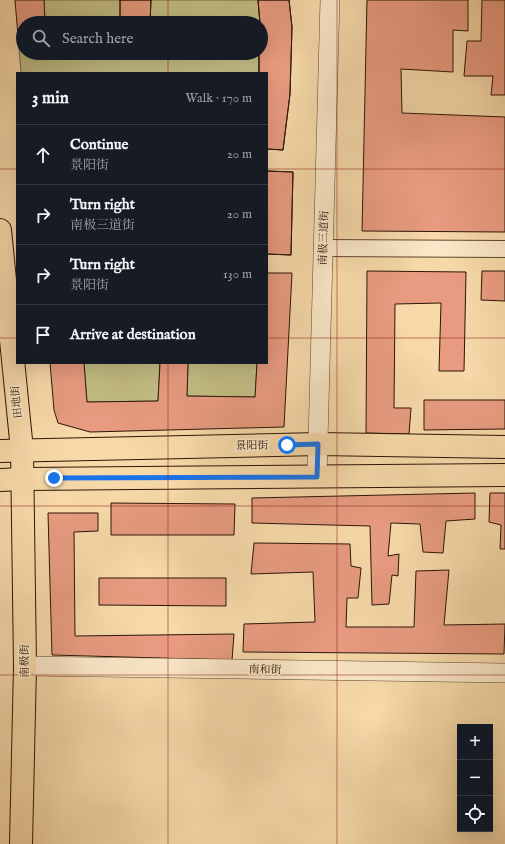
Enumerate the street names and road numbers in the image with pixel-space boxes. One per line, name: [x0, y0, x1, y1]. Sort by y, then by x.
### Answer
street label: 南极三道街: [316, 210, 332, 266]
street label: 田地街: [8, 385, 26, 419]
street label: 景阳街: [235, 439, 269, 453]
street label: 南极街: [18, 645, 32, 678]
street label: 南和街: [248, 663, 282, 677]

